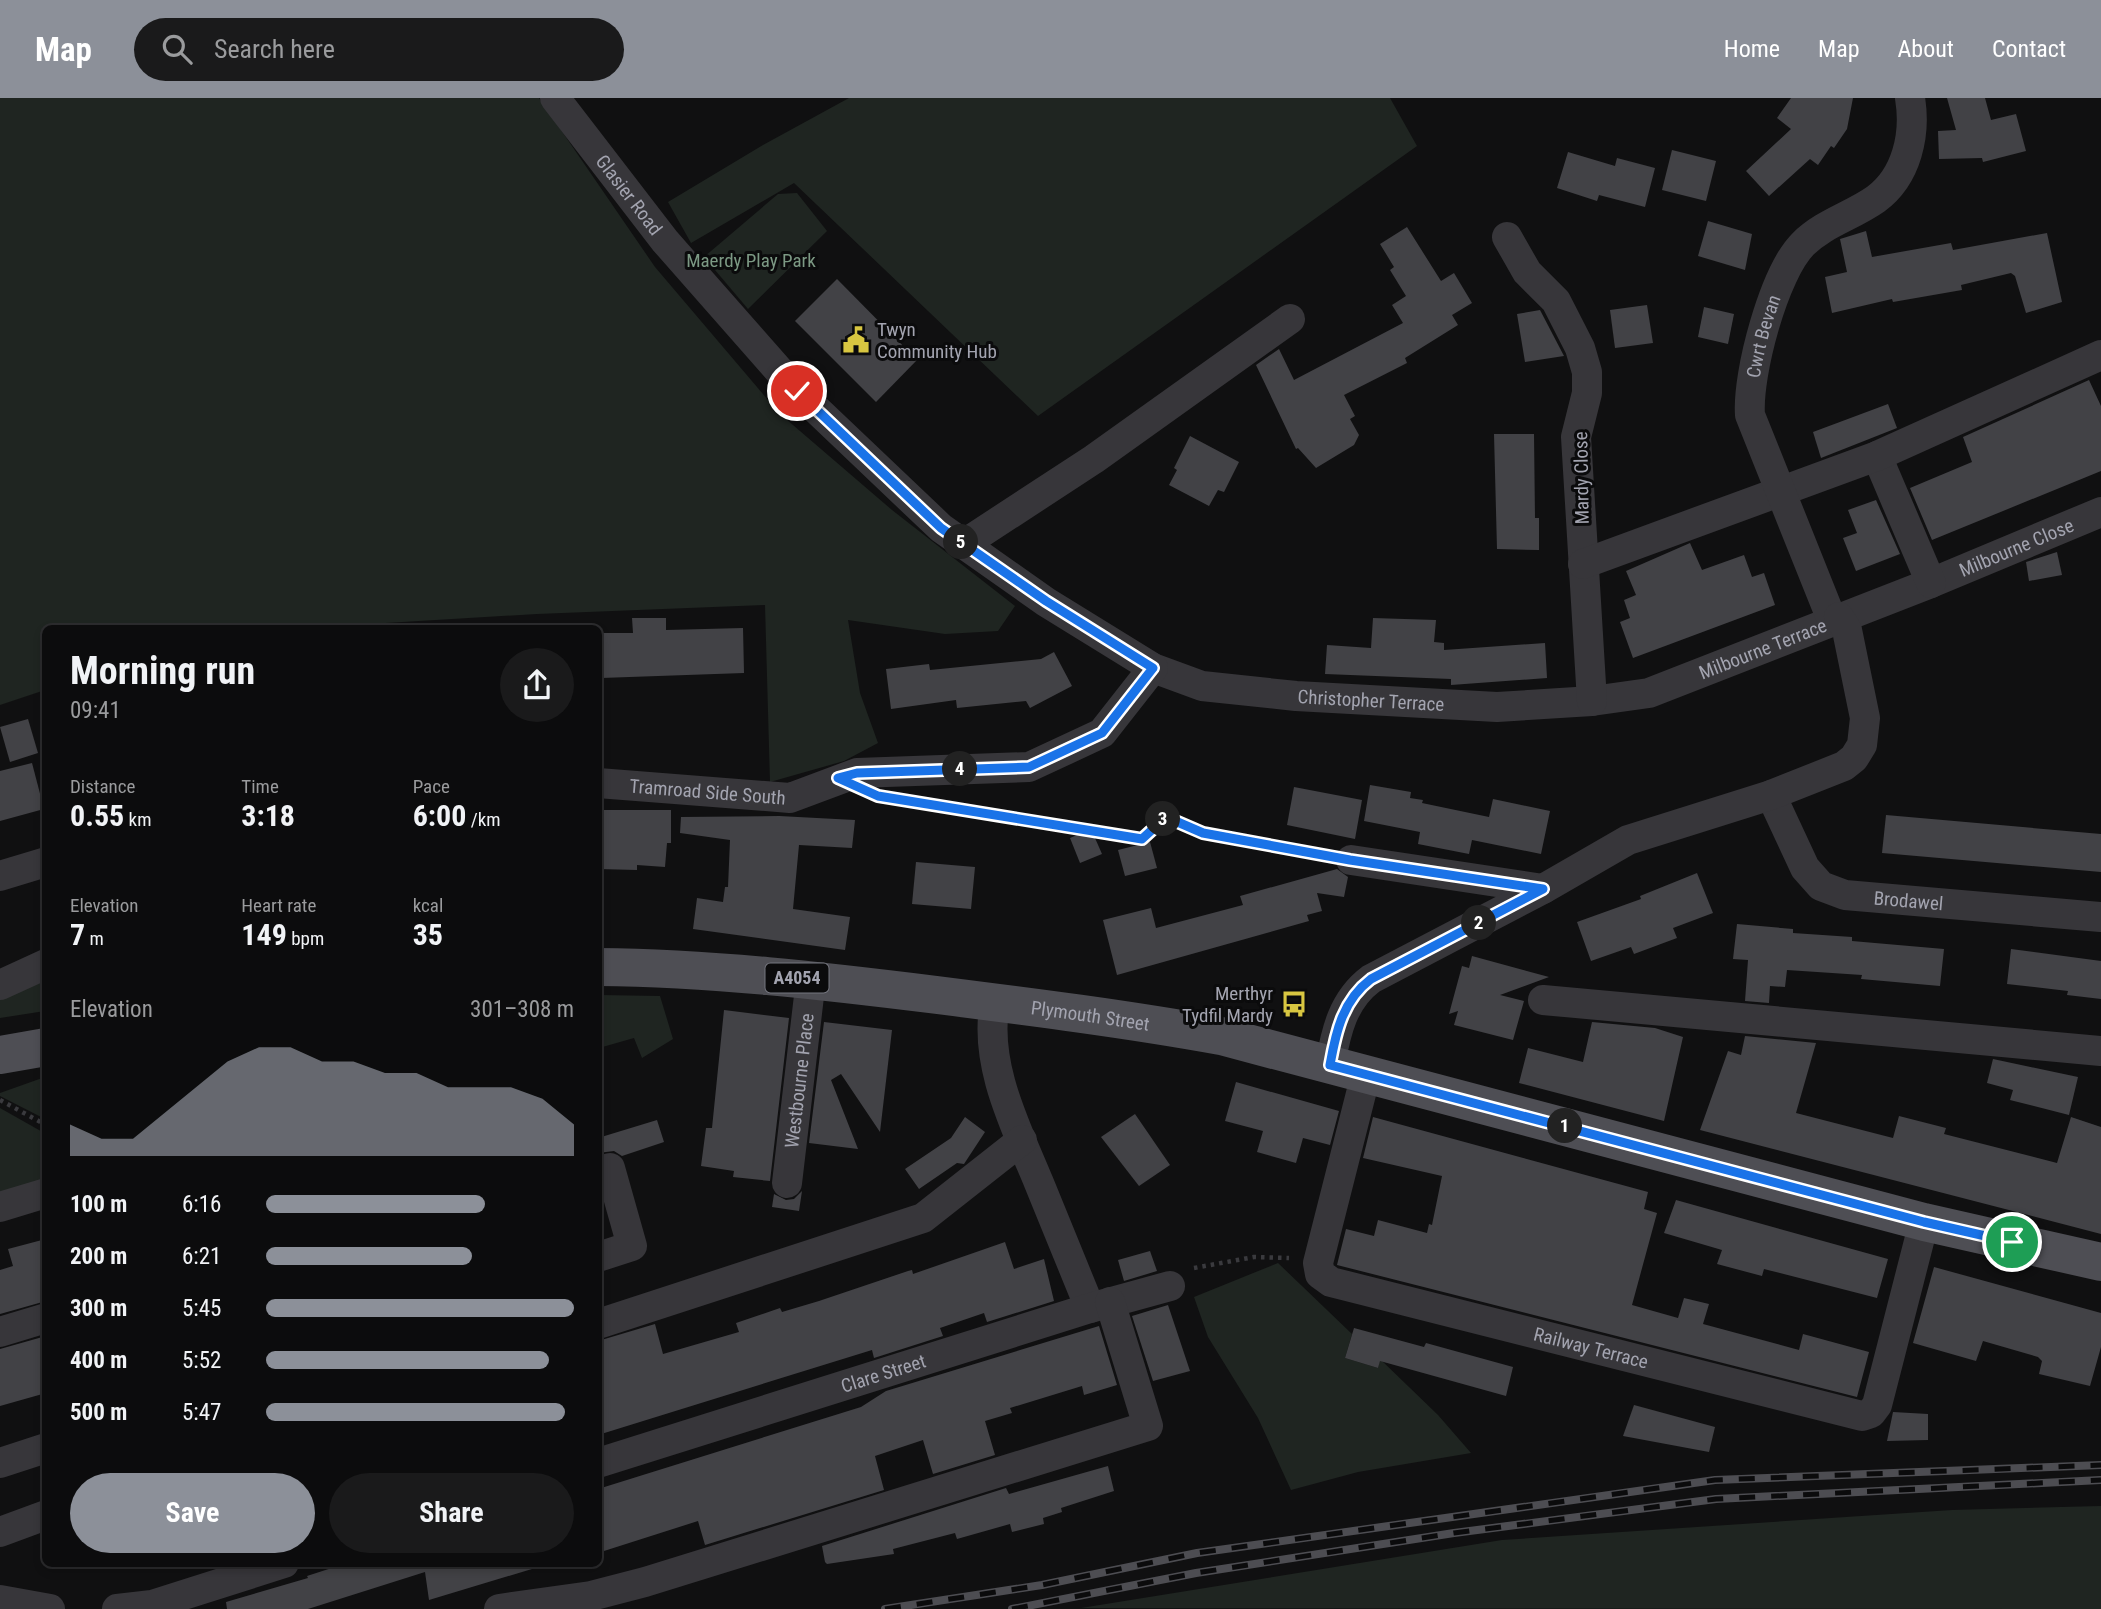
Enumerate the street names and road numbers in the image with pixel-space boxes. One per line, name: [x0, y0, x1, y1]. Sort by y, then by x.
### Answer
street label: Glasier Road: [591, 150, 667, 240]
street label: Cwrt Bevan: [1742, 292, 1786, 380]
street label: Mardy Close: [1569, 431, 1594, 525]
street label: Milbourne Close: [1956, 514, 2077, 582]
street label: Milbourne Terrace: [1696, 614, 1830, 684]
street label: Christopher Terrace: [1297, 685, 1445, 716]
street label: Tramroad Side South: [629, 775, 787, 810]
street label: Brodawel: [1873, 887, 1944, 915]
road number: A4054: [766, 964, 828, 992]
street label: Plymouth Street: [1030, 996, 1151, 1036]
street label: Westbourne Place: [780, 1012, 819, 1149]
street label: Railway Terrace: [1531, 1323, 1651, 1374]
street label: Clare Street: [838, 1349, 929, 1398]

